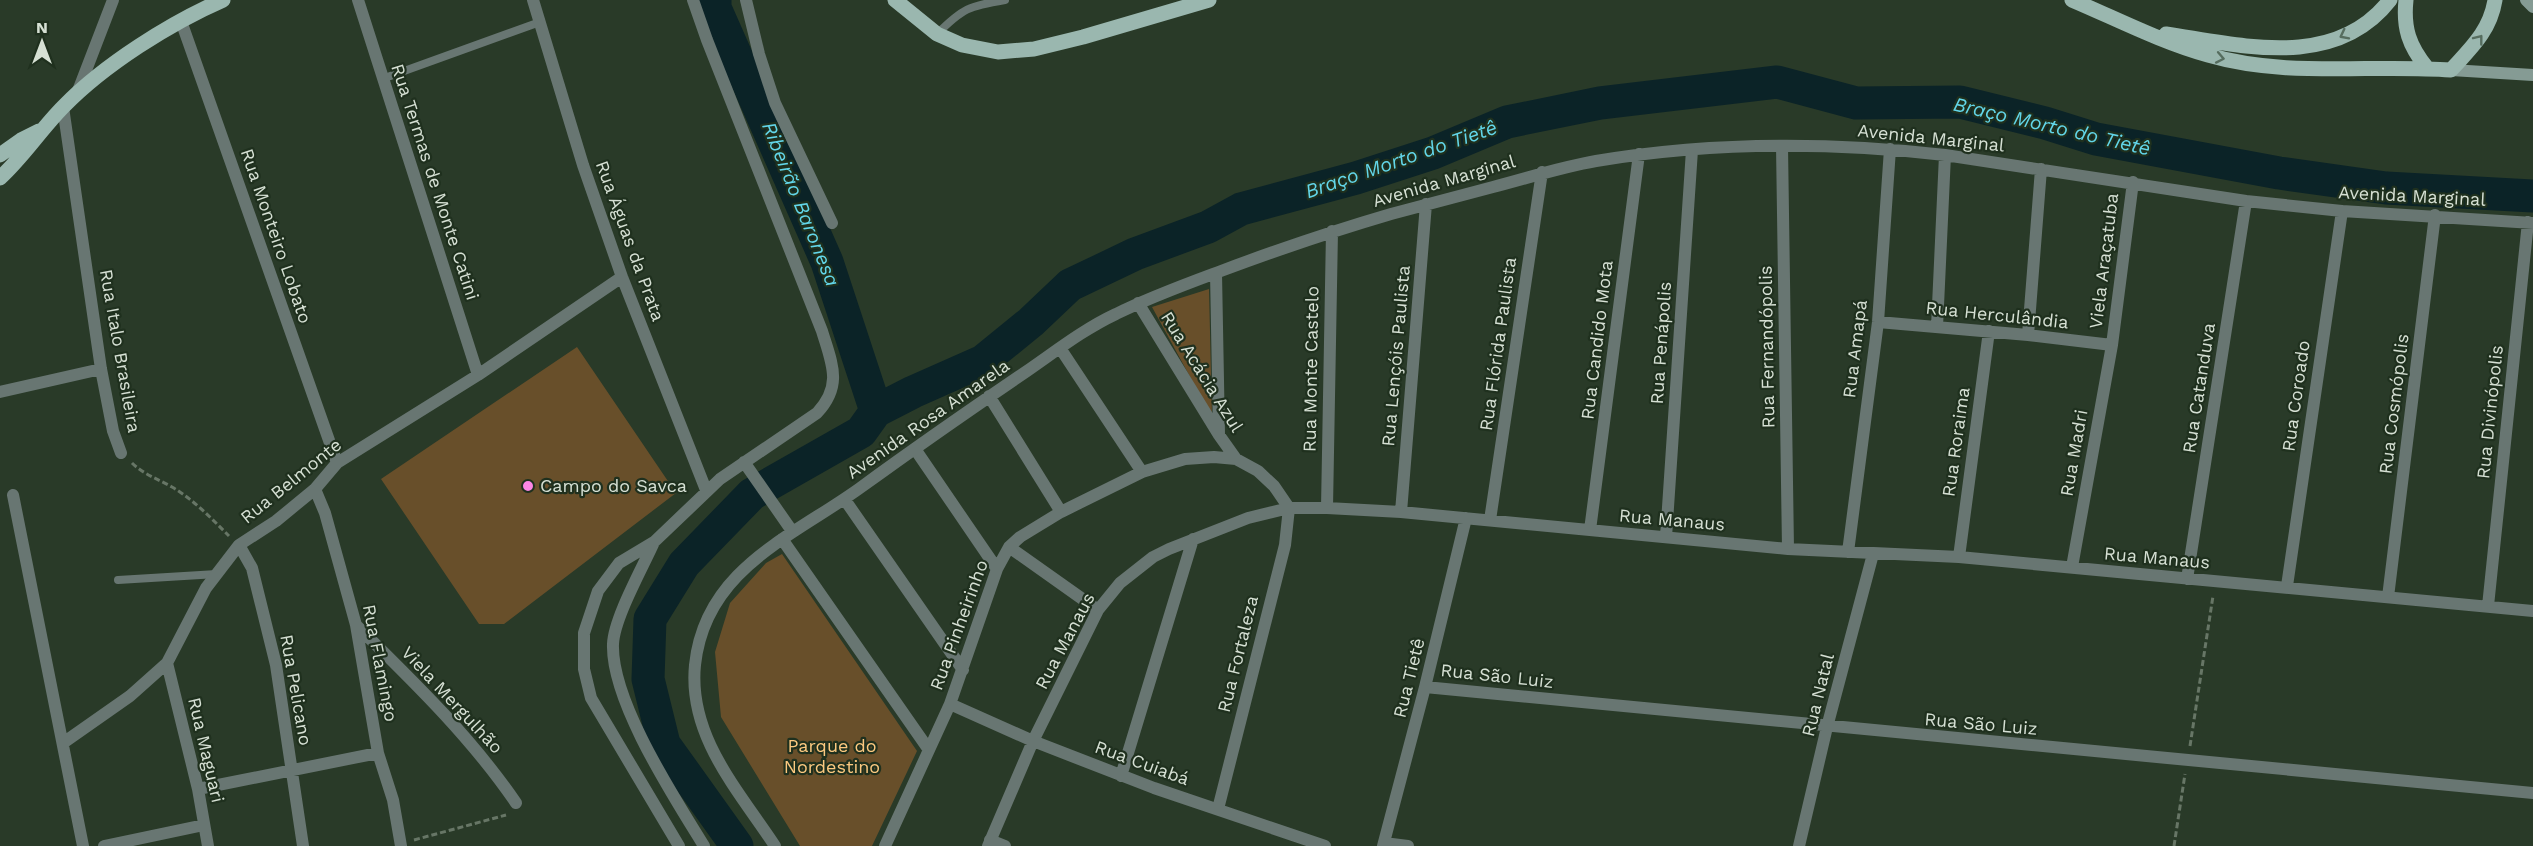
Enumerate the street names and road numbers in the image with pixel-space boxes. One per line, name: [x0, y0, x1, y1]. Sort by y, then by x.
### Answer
street label: Rua Termas de Monte Catini: [387, 61, 484, 303]
street label: Avenida Marginal: [1856, 119, 2006, 156]
street label: Rua Monteiro Lobato: [237, 146, 316, 326]
street label: Avenida Marginal: [1370, 150, 1518, 211]
street label: Rua Águas da Prata: [592, 158, 669, 324]
street label: Avenida Marginal: [2338, 181, 2487, 210]
street label: Viela Araçatuba: [2085, 192, 2122, 330]
street label: Rua Flórida Paulista: [1475, 256, 1520, 432]
street label: Rua Candido Mota: [1576, 259, 1617, 421]
street label: Rua Lençóis Paulista: [1377, 264, 1414, 447]
street label: Rua Fernandópolis: [1755, 265, 1778, 429]
street label: Rua Italo Brasileira: [96, 268, 145, 434]
street label: Rua Penápolis: [1646, 281, 1675, 405]
street label: Rua Monte Castelo: [1299, 286, 1322, 452]
street label: Rua Herculândia: [1925, 297, 2070, 332]
street label: Rua Amapá: [1838, 299, 1871, 399]
street label: Rua Acácia Azul: [1157, 308, 1248, 436]
street label: Rua Catanduva: [2178, 321, 2219, 455]
street label: Rua Cosmópolis: [2374, 333, 2413, 475]
street label: Rua Coroado: [2277, 339, 2314, 453]
street label: Rua Divinópolis: [2472, 344, 2507, 480]
street label: Avenida Rosa Amarela: [842, 354, 1013, 483]
street label: Rua Roraima: [1937, 386, 1974, 498]
street label: Rua Madri: [2056, 408, 2091, 498]
street label: Rua Belmonte: [236, 434, 345, 528]
street label: Rua Manaus: [1618, 504, 1726, 535]
street label: Rua Manaus: [2103, 542, 2211, 573]
street label: Rua Pinheirinho: [925, 557, 992, 693]
street label: Rua Manaus: [1030, 589, 1099, 693]
street label: Rua Fortaleza: [1213, 593, 1262, 715]
street label: Rua Flamingo: [359, 603, 402, 723]
street label: Rua Pelicano: [276, 633, 317, 747]
street label: Rua Tietê: [1388, 636, 1429, 720]
street label: Viela Mergulhão: [397, 642, 507, 758]
street label: Rua Natal: [1797, 651, 1838, 739]
street label: Rua São Luiz: [1440, 659, 1555, 692]
street label: Rua Maguari: [184, 695, 229, 805]
street label: Rua São Luiz: [1924, 708, 2038, 739]
street label: Rua Cuiabá: [1092, 736, 1192, 789]

